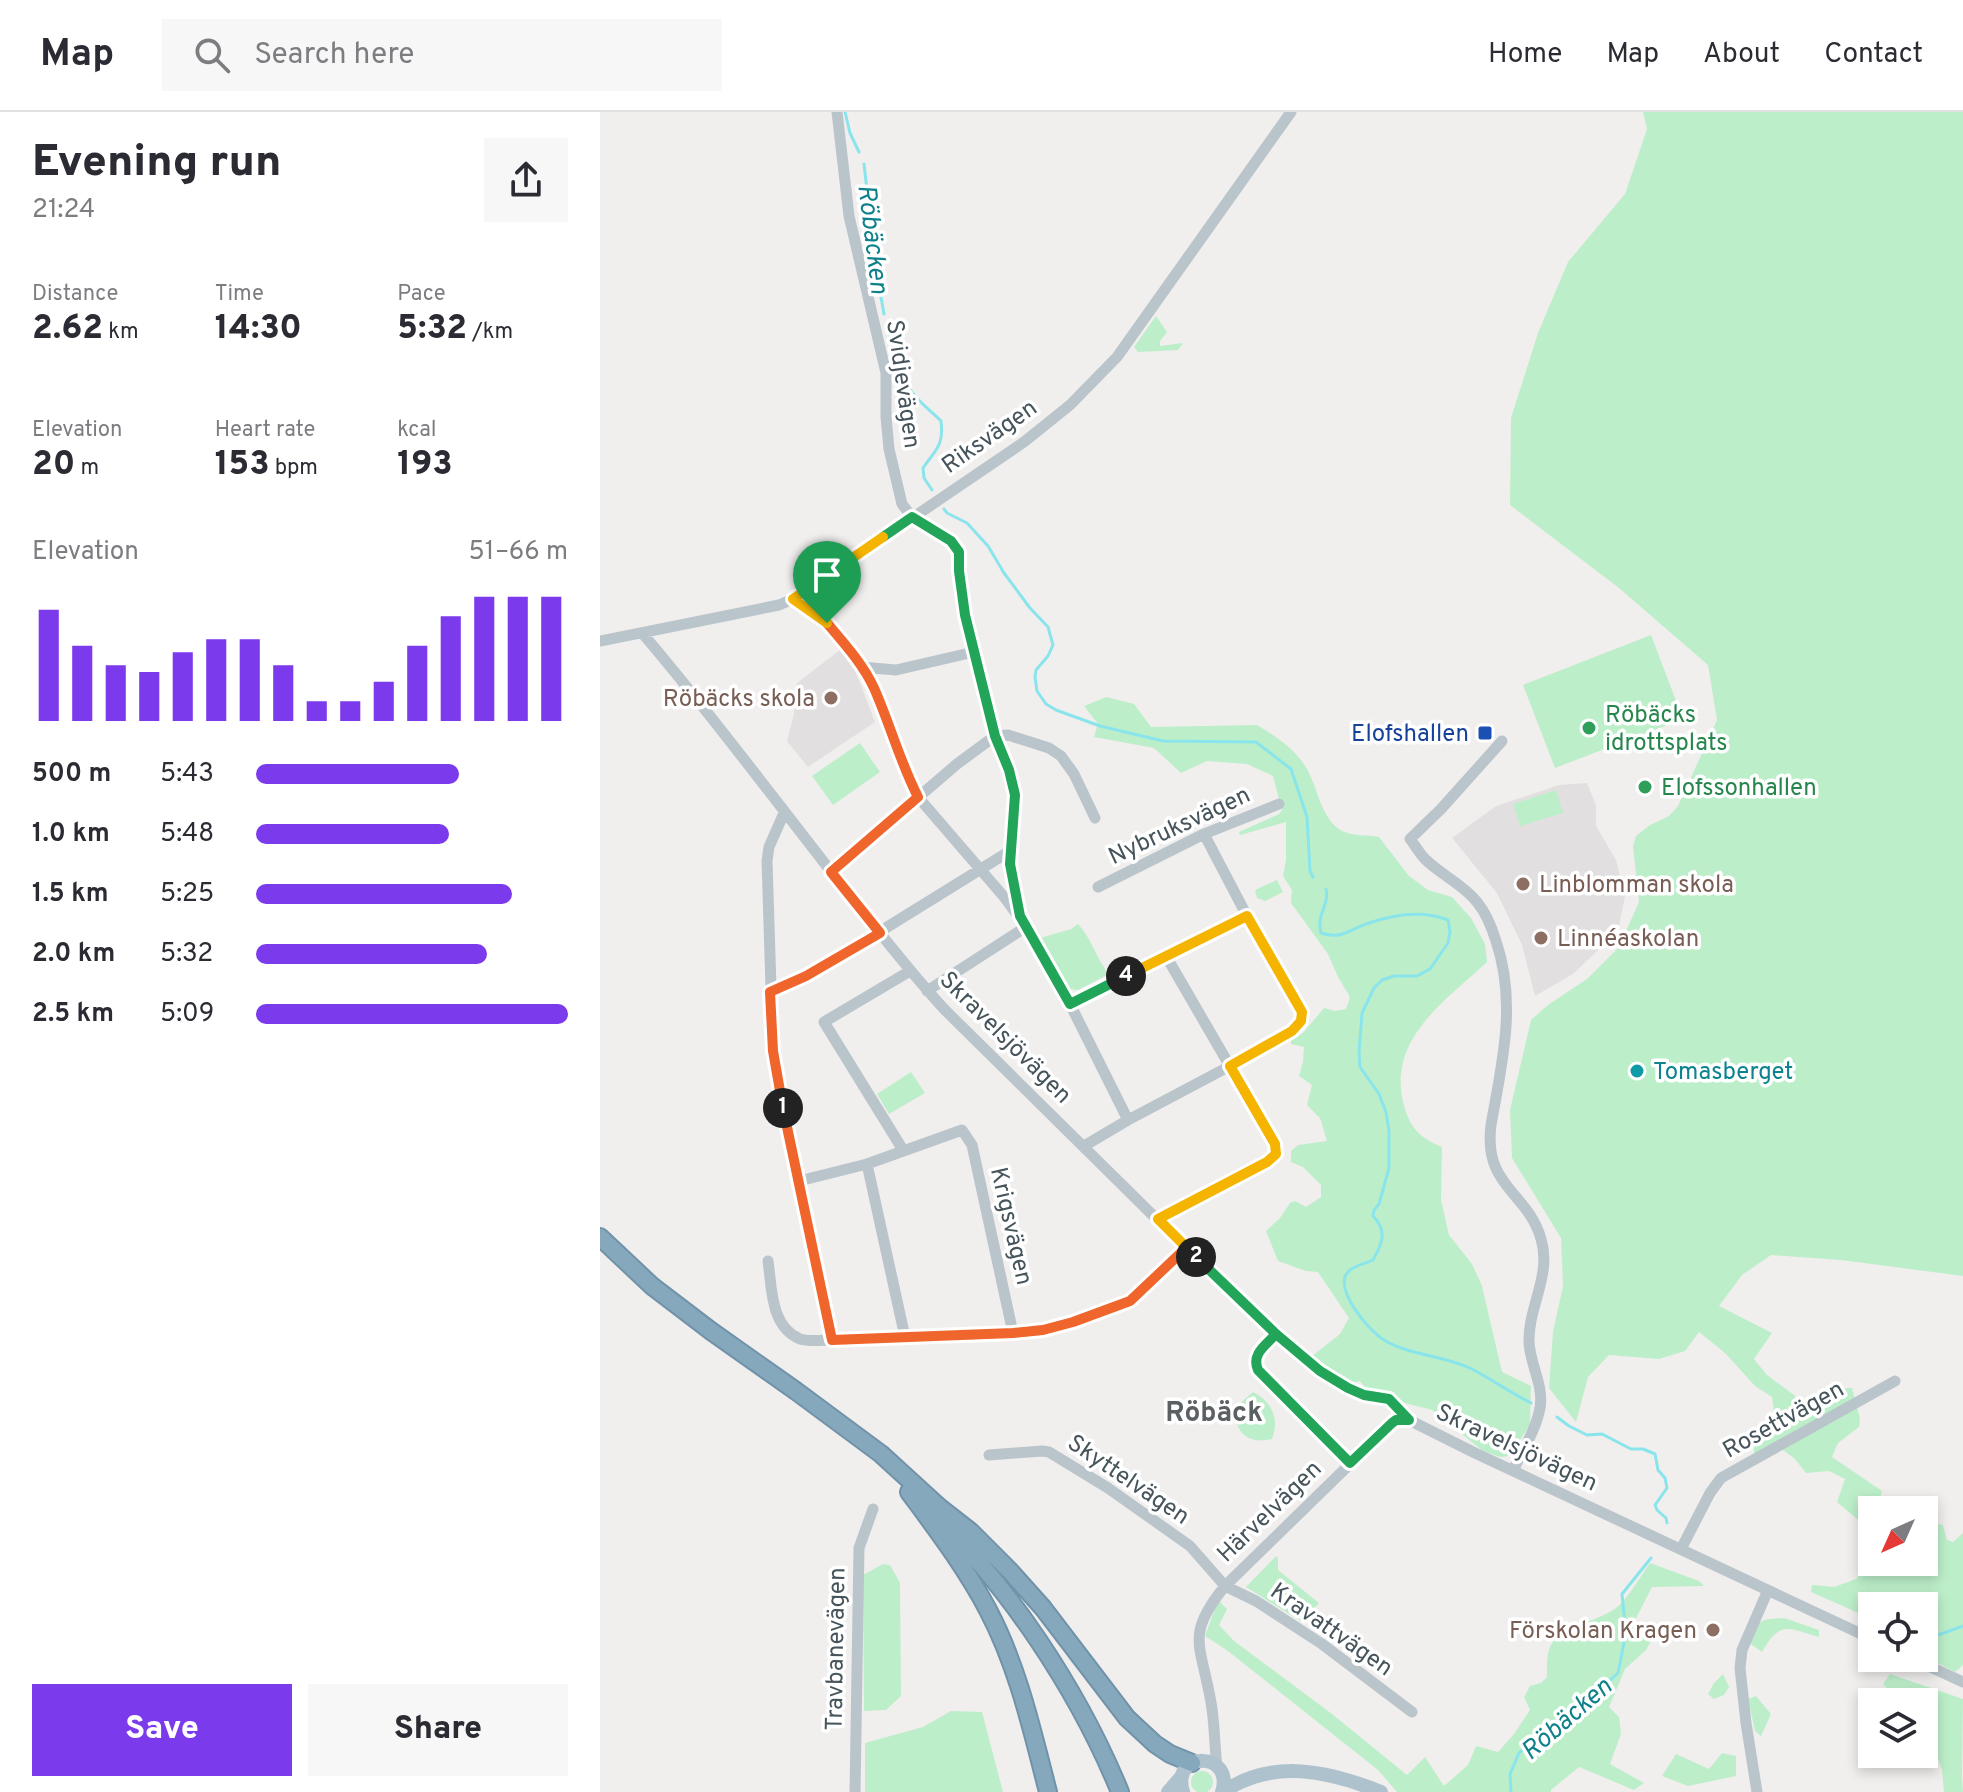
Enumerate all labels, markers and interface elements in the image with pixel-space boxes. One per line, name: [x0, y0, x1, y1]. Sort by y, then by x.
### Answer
search box: [162, 19, 722, 91]
text: Map: [40, 31, 114, 80]
icon: search: [190, 33, 234, 77]
text: Search here: [254, 37, 414, 74]
text: Home: [1488, 37, 1562, 73]
text: Map: [1606, 37, 1659, 73]
text: About: [1703, 37, 1780, 73]
text: Contact: [1824, 37, 1923, 73]
text: Evening run: [32, 136, 281, 192]
button: share: [484, 138, 568, 222]
water label: Röbäcken: [848, 183, 895, 296]
text: 21:24: [32, 194, 95, 227]
text: Distance: [32, 281, 118, 308]
text: Time: [215, 281, 264, 308]
text: Pace: [397, 281, 446, 308]
text: 2.62: [32, 308, 103, 351]
text: 14:30: [215, 308, 302, 351]
text: 5:32: [397, 308, 467, 351]
street label: Svidjevägen: [878, 318, 926, 450]
text: km: [103, 319, 139, 346]
text: /km: [467, 319, 513, 346]
street label: Riksvägen: [937, 394, 1044, 481]
text: Elevation: [32, 417, 122, 444]
text: Heart rate: [215, 417, 315, 444]
text: kcal: [397, 417, 436, 444]
text: 20: [32, 444, 75, 487]
text: 153: [215, 444, 270, 487]
text: 193: [397, 444, 453, 487]
text: m: [75, 455, 99, 482]
text: bpm: [270, 455, 318, 482]
text: Elevation: [32, 536, 139, 569]
text: 51–66 m: [469, 536, 568, 569]
pin: [793, 541, 861, 623]
icon: arrive: [805, 553, 849, 597]
place label: Röbäcks skola: [663, 685, 815, 715]
marker: Röbäcks skola: [822, 689, 840, 707]
place label: Röbäcks idrottsplats: [1605, 701, 1728, 759]
marker: Röbäcks idrottsplats: [1580, 719, 1598, 737]
place label: Elofshallen: [1351, 720, 1469, 750]
marker: Elofshallen: [1476, 724, 1494, 742]
text: 500 m: [32, 758, 111, 791]
text: 5:43: [160, 758, 214, 791]
place label: Elofssonhallen: [1661, 774, 1817, 804]
marker: Elofssonhallen: [1636, 778, 1654, 796]
street label: Nybruksvägen: [1104, 781, 1256, 873]
text: 1.0 km: [32, 818, 110, 851]
text: 5:48: [160, 818, 214, 851]
place label: Linblomman skola: [1539, 871, 1734, 901]
marker: Linblomman skola: [1514, 875, 1532, 893]
text: 1.5 km: [32, 878, 109, 911]
text: 5:25: [160, 878, 214, 911]
place label: Linnéaskolan: [1557, 925, 1699, 955]
marker: Linnéaskolan: [1532, 929, 1550, 947]
text: 2.0 km: [32, 938, 115, 971]
text: 5:32: [160, 938, 213, 971]
pin: 4: [1106, 956, 1146, 996]
text: 4: [1119, 962, 1133, 989]
street label: Skravelsjövägen: [932, 966, 1077, 1111]
text: 2.5 km: [32, 998, 114, 1031]
text: 5:09: [160, 998, 214, 1031]
place label: Tomasberget: [1653, 1058, 1793, 1088]
marker: Tomasberget: [1628, 1062, 1646, 1080]
pin: 1: [763, 1088, 803, 1128]
text: 1: [779, 1094, 787, 1121]
street label: Krigsvägen: [982, 1165, 1038, 1288]
pin: 2: [1176, 1237, 1216, 1277]
text: 2: [1189, 1243, 1203, 1270]
street label: Rosettvägen: [1718, 1375, 1850, 1466]
district label: Röbäck: [1165, 1396, 1263, 1432]
street label: Skravelsjövägen: [1430, 1398, 1602, 1499]
street label: Skyttelvägen: [1061, 1429, 1195, 1532]
street label: Härvelvägen: [1212, 1455, 1329, 1570]
north arrow: [1858, 1496, 1938, 1576]
map controls: [1858, 1496, 1938, 1768]
street label: Travbanevägen: [821, 1567, 853, 1731]
street label: Kravattvägen: [1264, 1577, 1398, 1684]
button: locate: [1858, 1592, 1938, 1672]
place label: Förskolan Kragen: [1509, 1617, 1697, 1647]
marker: Förskolan Kragen: [1704, 1621, 1722, 1639]
water label: Röbäcken: [1515, 1671, 1620, 1768]
button: Save: [32, 1684, 292, 1776]
button: Share: [308, 1684, 568, 1776]
button: layers: [1858, 1688, 1938, 1768]

